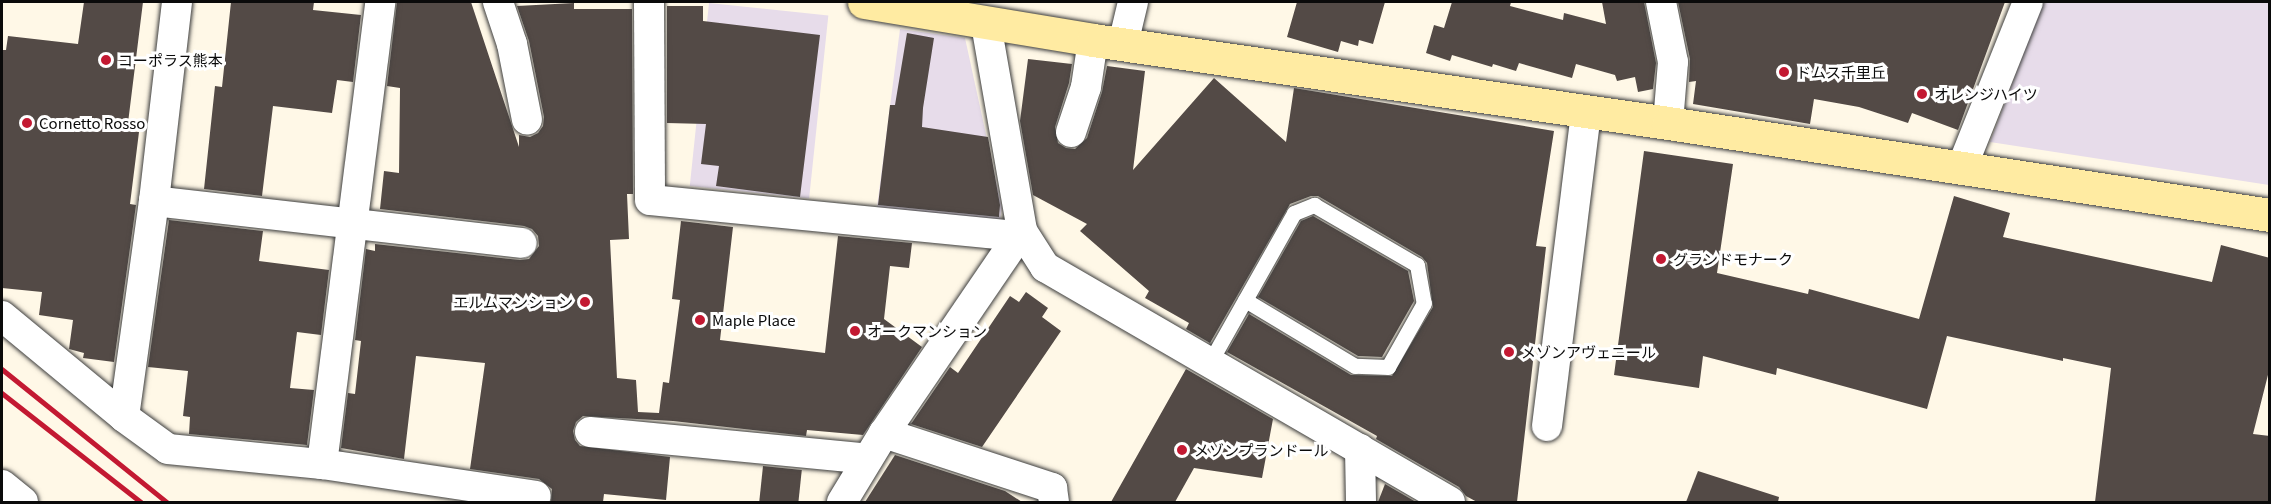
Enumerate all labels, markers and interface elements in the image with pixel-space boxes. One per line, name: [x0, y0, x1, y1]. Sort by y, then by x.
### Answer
place label: コーポラス熊本: [118, 51, 223, 69]
marker: コーポラス熊本: [99, 53, 113, 67]
place label: ドムス千里丘: [1796, 63, 1886, 81]
marker: ドムス千里丘: [1777, 65, 1791, 79]
place label: オレンジハイツ: [1934, 85, 2039, 103]
marker: オレンジハイツ: [1915, 87, 1929, 101]
place label: Cornetto Rosso: [39, 114, 145, 132]
marker: Cornetto Rosso: [20, 116, 34, 130]
place label: グランドモナーク: [1673, 250, 1793, 268]
marker: グランドモナーク: [1654, 252, 1668, 266]
place label: エルムマンション: [453, 293, 573, 311]
marker: エルムマンション: [578, 295, 592, 309]
place label: Maple Place: [712, 311, 796, 329]
marker: Maple Place: [693, 313, 707, 327]
place label: オークマンション: [867, 322, 987, 340]
marker: オークマンション: [848, 324, 862, 338]
place label: メゾンアヴェニール: [1521, 343, 1656, 361]
marker: メゾンアヴェニール: [1502, 345, 1516, 359]
place label: メゾンプランドール: [1194, 441, 1329, 459]
marker: メゾンプランドール: [1175, 443, 1189, 457]

